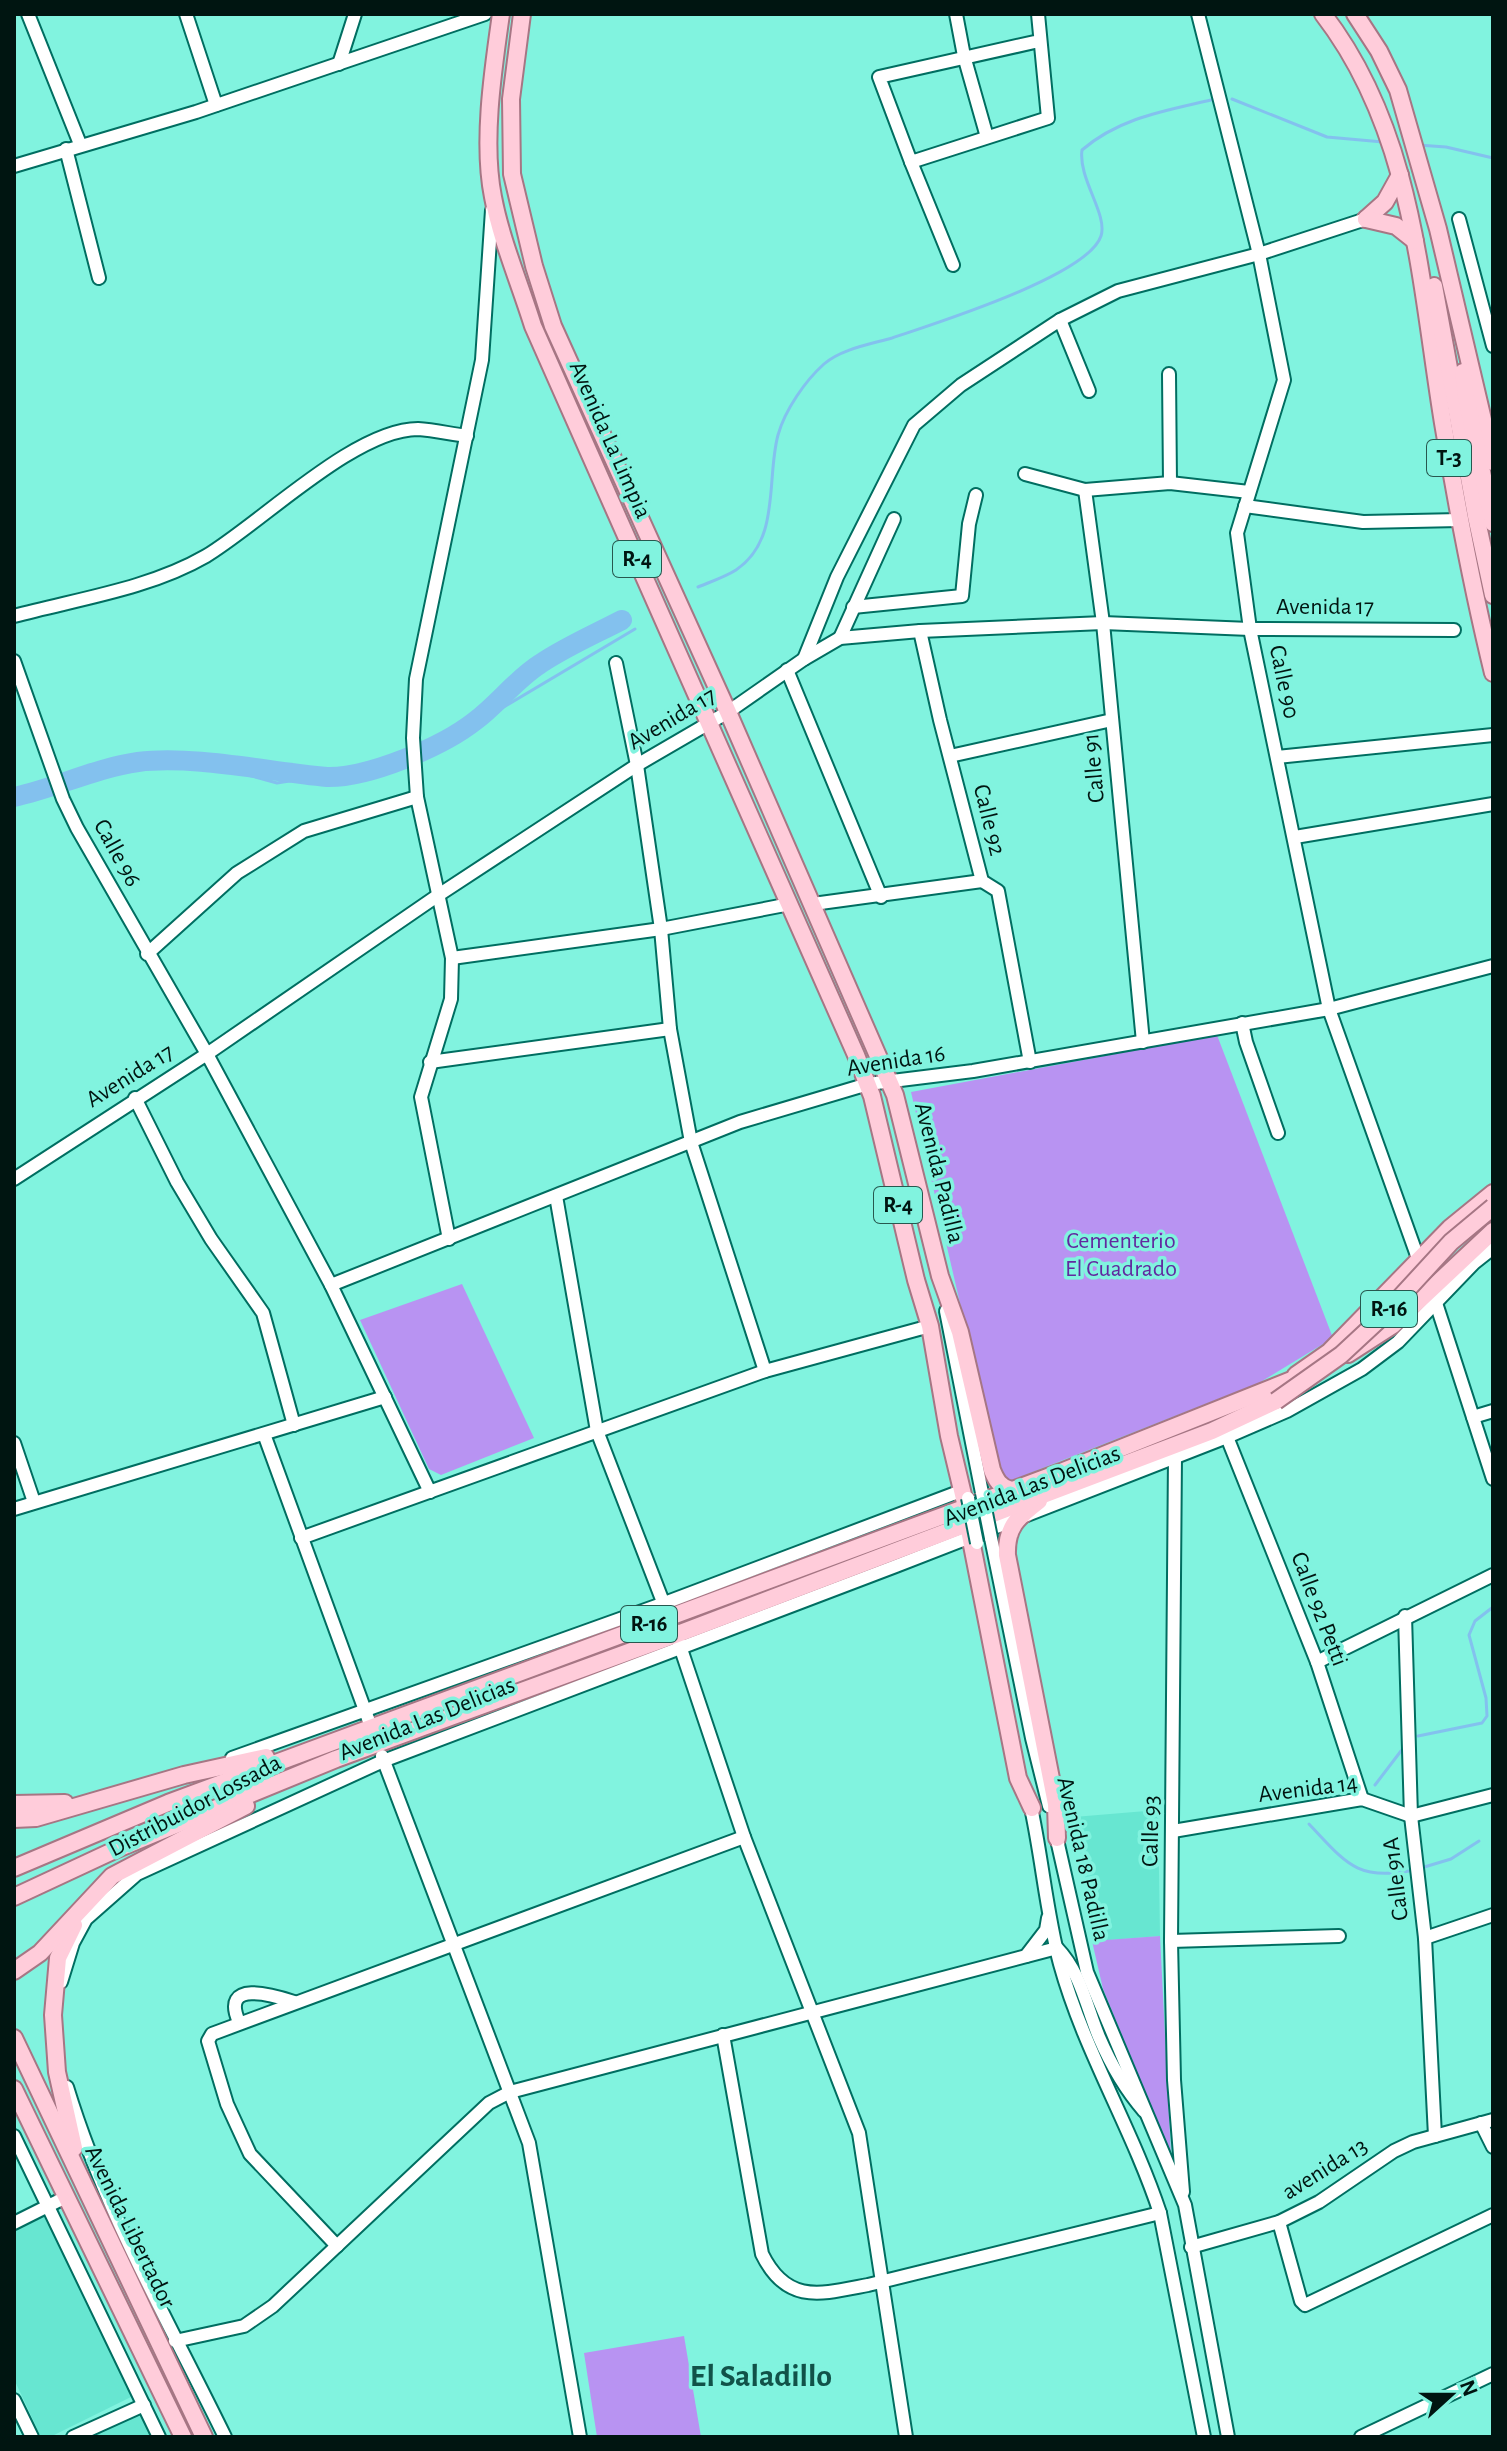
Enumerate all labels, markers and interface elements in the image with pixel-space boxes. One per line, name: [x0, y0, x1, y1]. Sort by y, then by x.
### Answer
street label: Avenida La Limpia: [565, 358, 655, 522]
road number: T-3: [1427, 440, 1471, 476]
road number: R-4: [613, 541, 661, 577]
street label: Avenida 17: [1276, 595, 1374, 619]
street label: Calle 90: [1265, 643, 1303, 721]
street label: Avenida 17: [624, 683, 720, 755]
street label: Calle 91: [1079, 732, 1109, 804]
street label: Calle 92: [969, 782, 1009, 858]
street label: Calle 96: [89, 815, 145, 891]
street label: Avenida 17: [82, 1040, 178, 1112]
street label: Avenida 16: [845, 1041, 947, 1081]
street label: Avenida Padilla: [910, 1100, 968, 1246]
road number: R-4: [874, 1187, 922, 1223]
park label: Cementerio El Cuadrado: [1065, 1229, 1177, 1281]
road number: R-16: [1361, 1291, 1417, 1327]
street label: Avenida Las Delicias: [940, 1441, 1124, 1531]
street label: Calle 92 Petti: [1286, 1549, 1352, 1669]
road number: R-16: [621, 1606, 677, 1642]
street label: Avenida Las Delicias: [336, 1673, 518, 1765]
street label: Distribuidor Lossada: [105, 1751, 285, 1861]
street label: Avenida 14: [1257, 1771, 1359, 1807]
street label: Avenida 18 Padilla: [1052, 1775, 1114, 1943]
street label: Calle 93: [1138, 1795, 1164, 1867]
street label: Calle 91A: [1379, 1836, 1413, 1922]
street label: avenida 13: [1278, 2134, 1372, 2204]
street label: Avenida Libertador: [80, 2142, 180, 2312]
north arrow: [1411, 2355, 1491, 2435]
district label: El Saladillo: [690, 2360, 832, 2392]
text: N: [1456, 2377, 1482, 2399]

